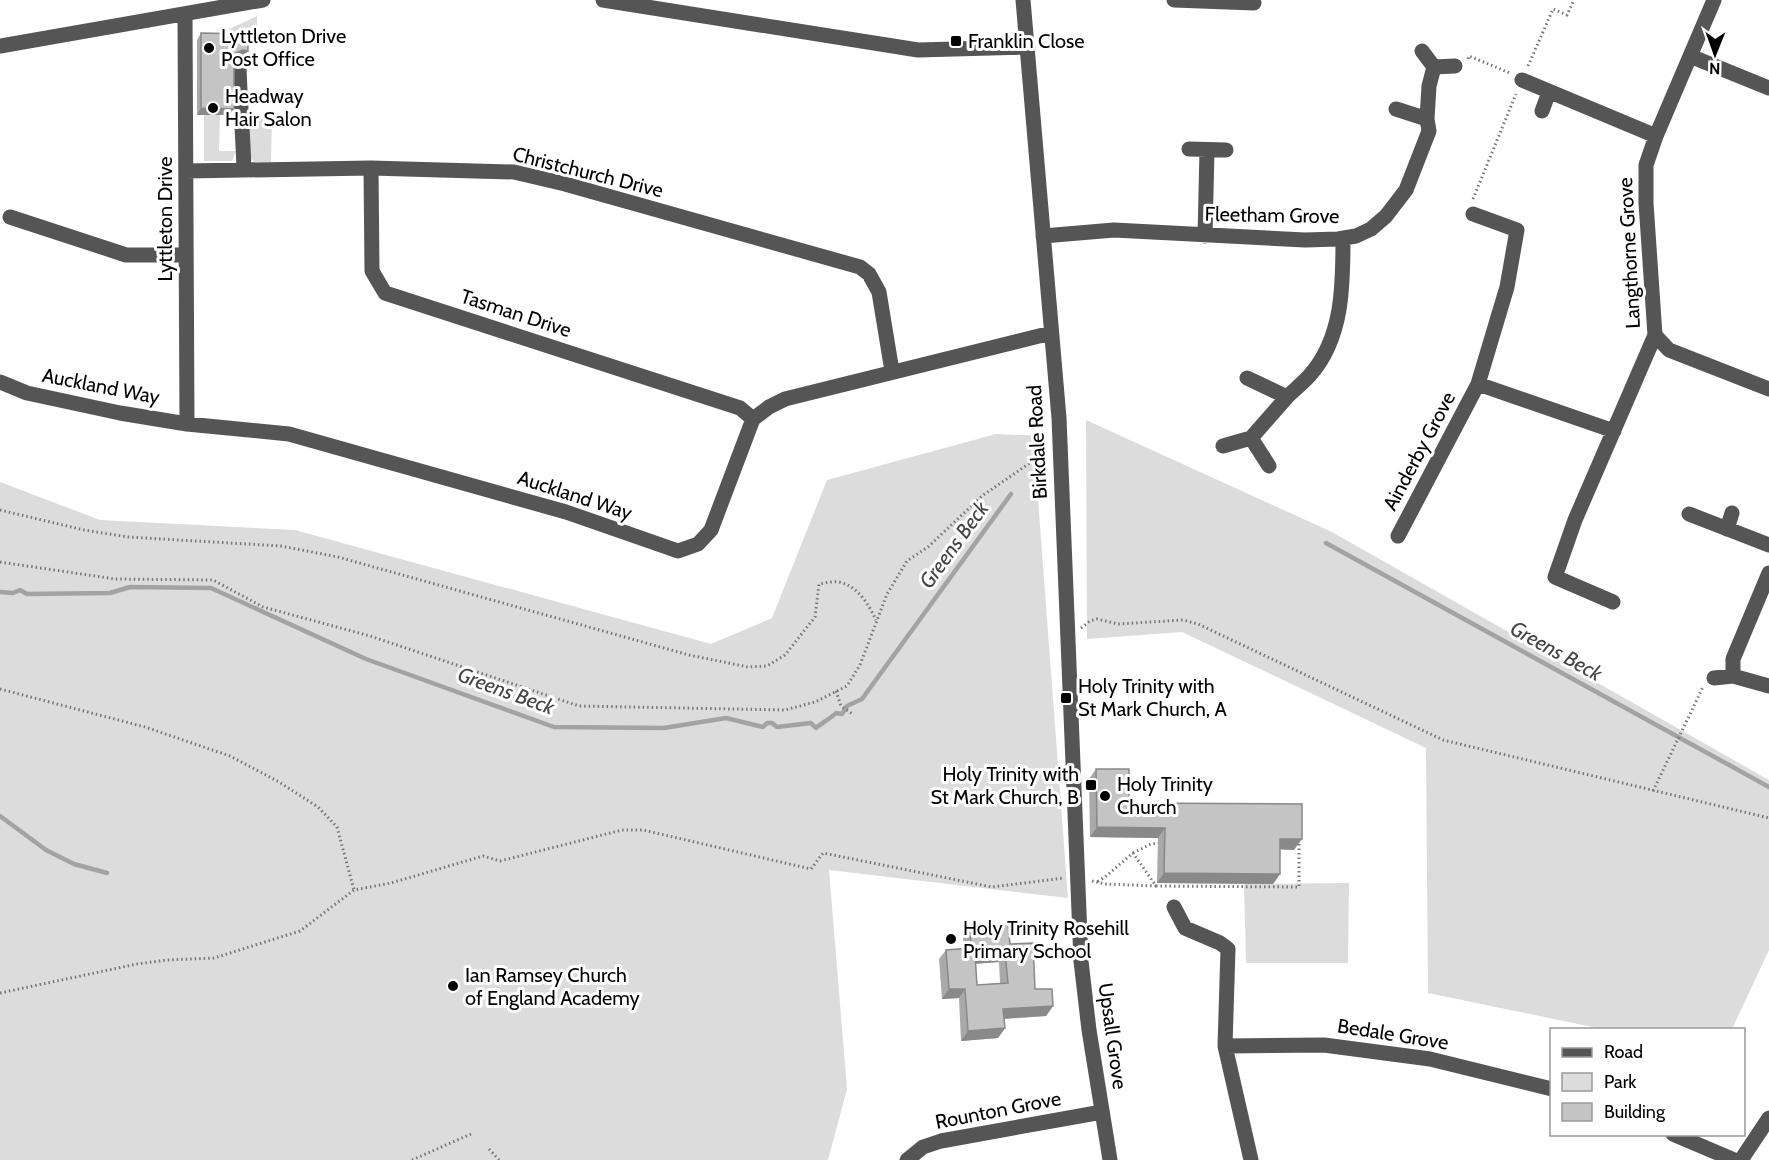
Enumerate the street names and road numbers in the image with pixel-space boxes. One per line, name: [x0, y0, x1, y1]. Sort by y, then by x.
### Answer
street label: Christchurch Drive: [510, 142, 666, 202]
street label: Lyttleton Drive: [153, 156, 177, 282]
street label: Langthorne Grove: [1613, 177, 1645, 329]
street label: Fleetham Grove: [1204, 202, 1340, 228]
street label: Tasman Drive: [458, 284, 574, 342]
street label: Auckland Way: [40, 363, 162, 409]
street label: Birkdale Road: [1022, 384, 1052, 500]
street label: Ainderby Grove: [1378, 388, 1460, 514]
street label: Auckland Way: [515, 465, 635, 525]
street label: Upsall Grove: [1094, 981, 1132, 1091]
street label: Bedale Grove: [1336, 1013, 1450, 1055]
street label: Rounton Grove: [933, 1086, 1063, 1134]

